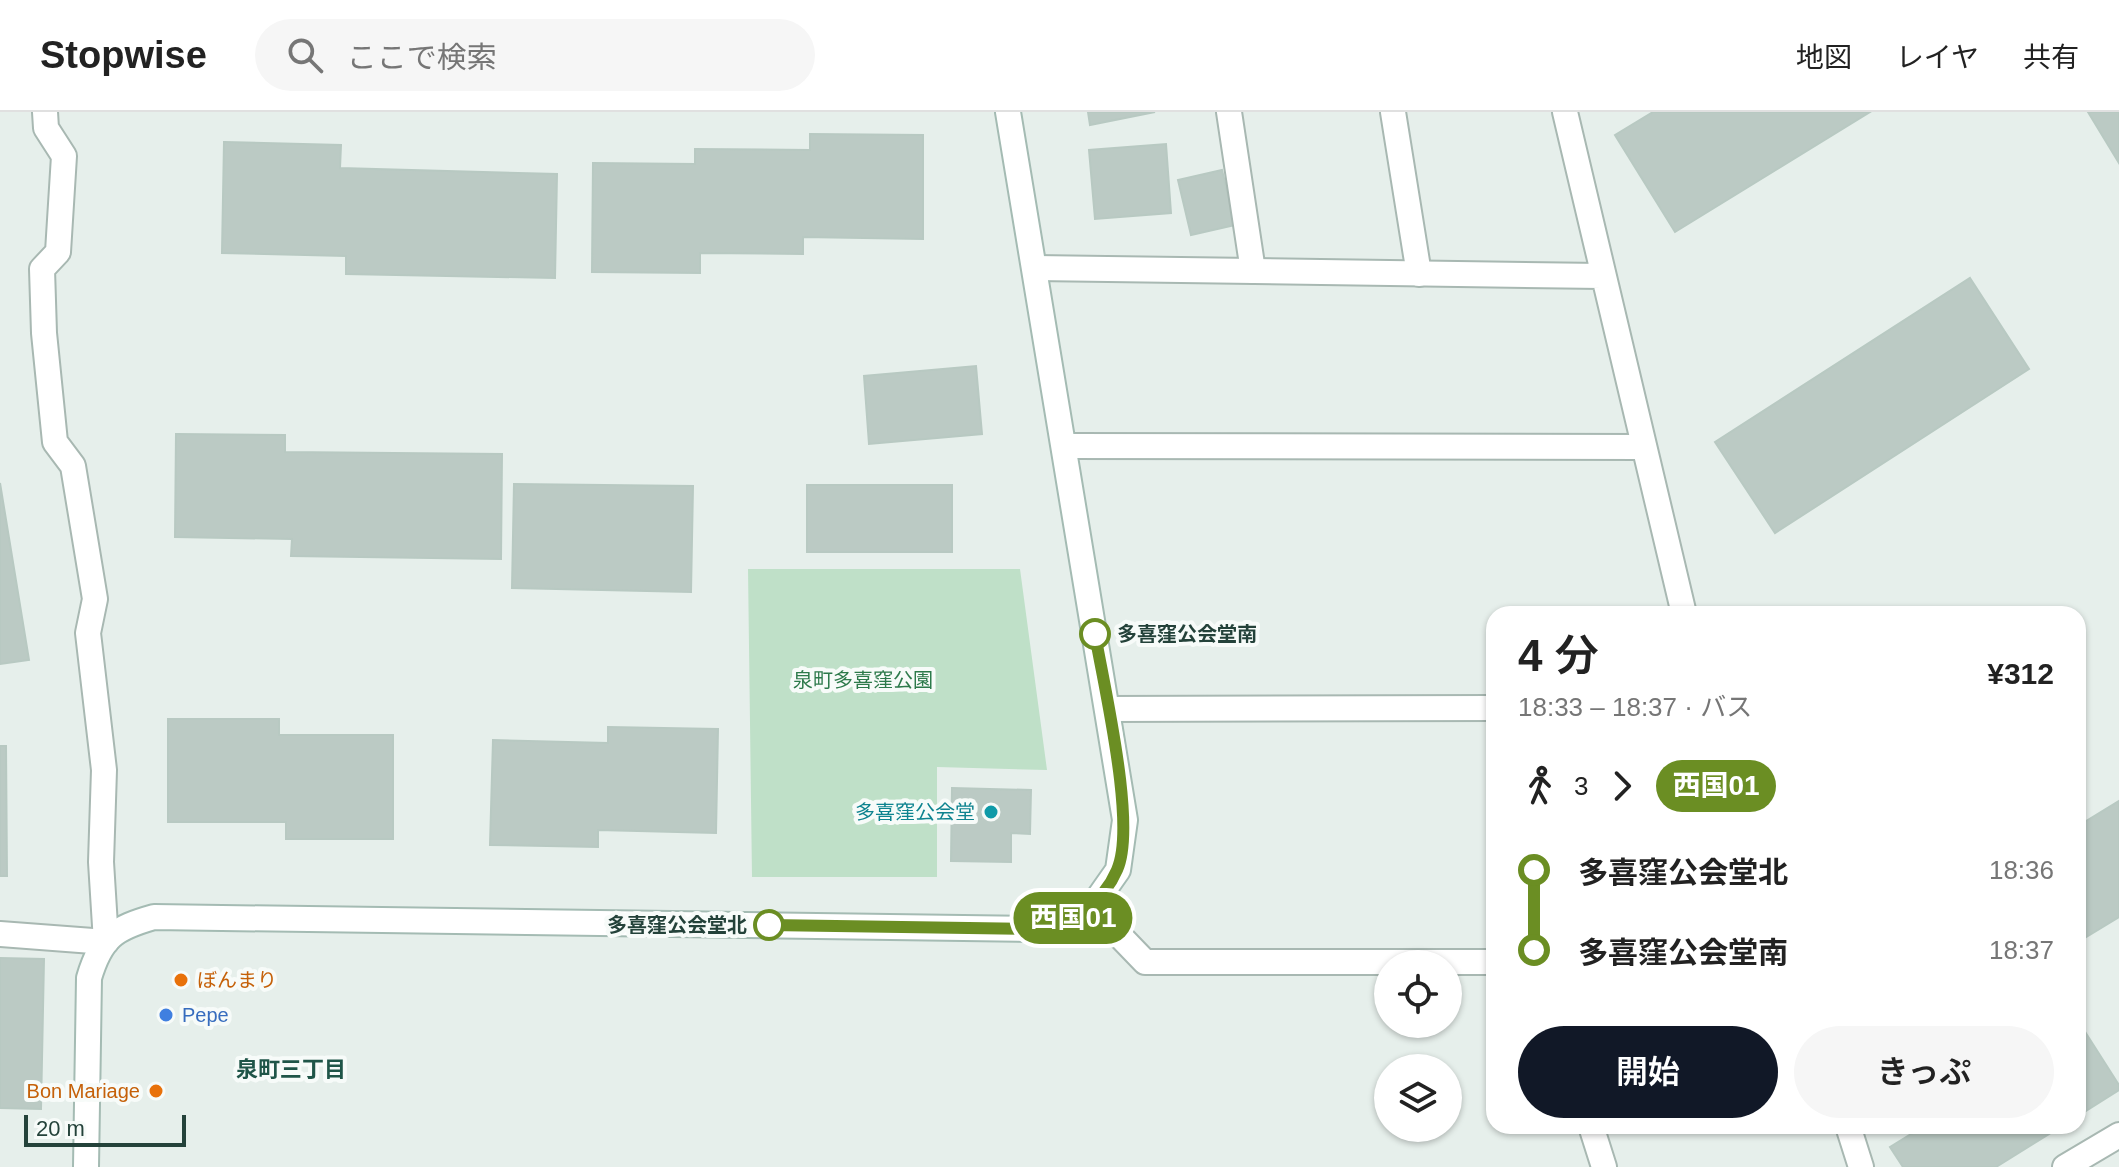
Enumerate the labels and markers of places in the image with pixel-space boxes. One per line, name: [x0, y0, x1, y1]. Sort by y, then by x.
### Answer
marker: 多喜窪公会堂南: [1080, 619, 1110, 649]
place label: 多喜窪公会堂南: [1117, 623, 1257, 645]
place label: 多喜窪公会堂: [855, 801, 975, 823]
marker: 多喜窪公会堂: [982, 803, 1000, 821]
marker: 多喜窪公会堂北: [754, 910, 784, 940]
place label: 多喜窪公会堂北: [607, 914, 747, 936]
place label: ぼんまり: [197, 969, 277, 991]
marker: ぼんまり: [172, 971, 190, 989]
place label: Pepe: [182, 1004, 229, 1026]
marker: Pepe: [157, 1006, 175, 1024]
place label: Bon Mariage: [27, 1080, 140, 1102]
marker: Bon Mariage: [147, 1082, 165, 1100]

